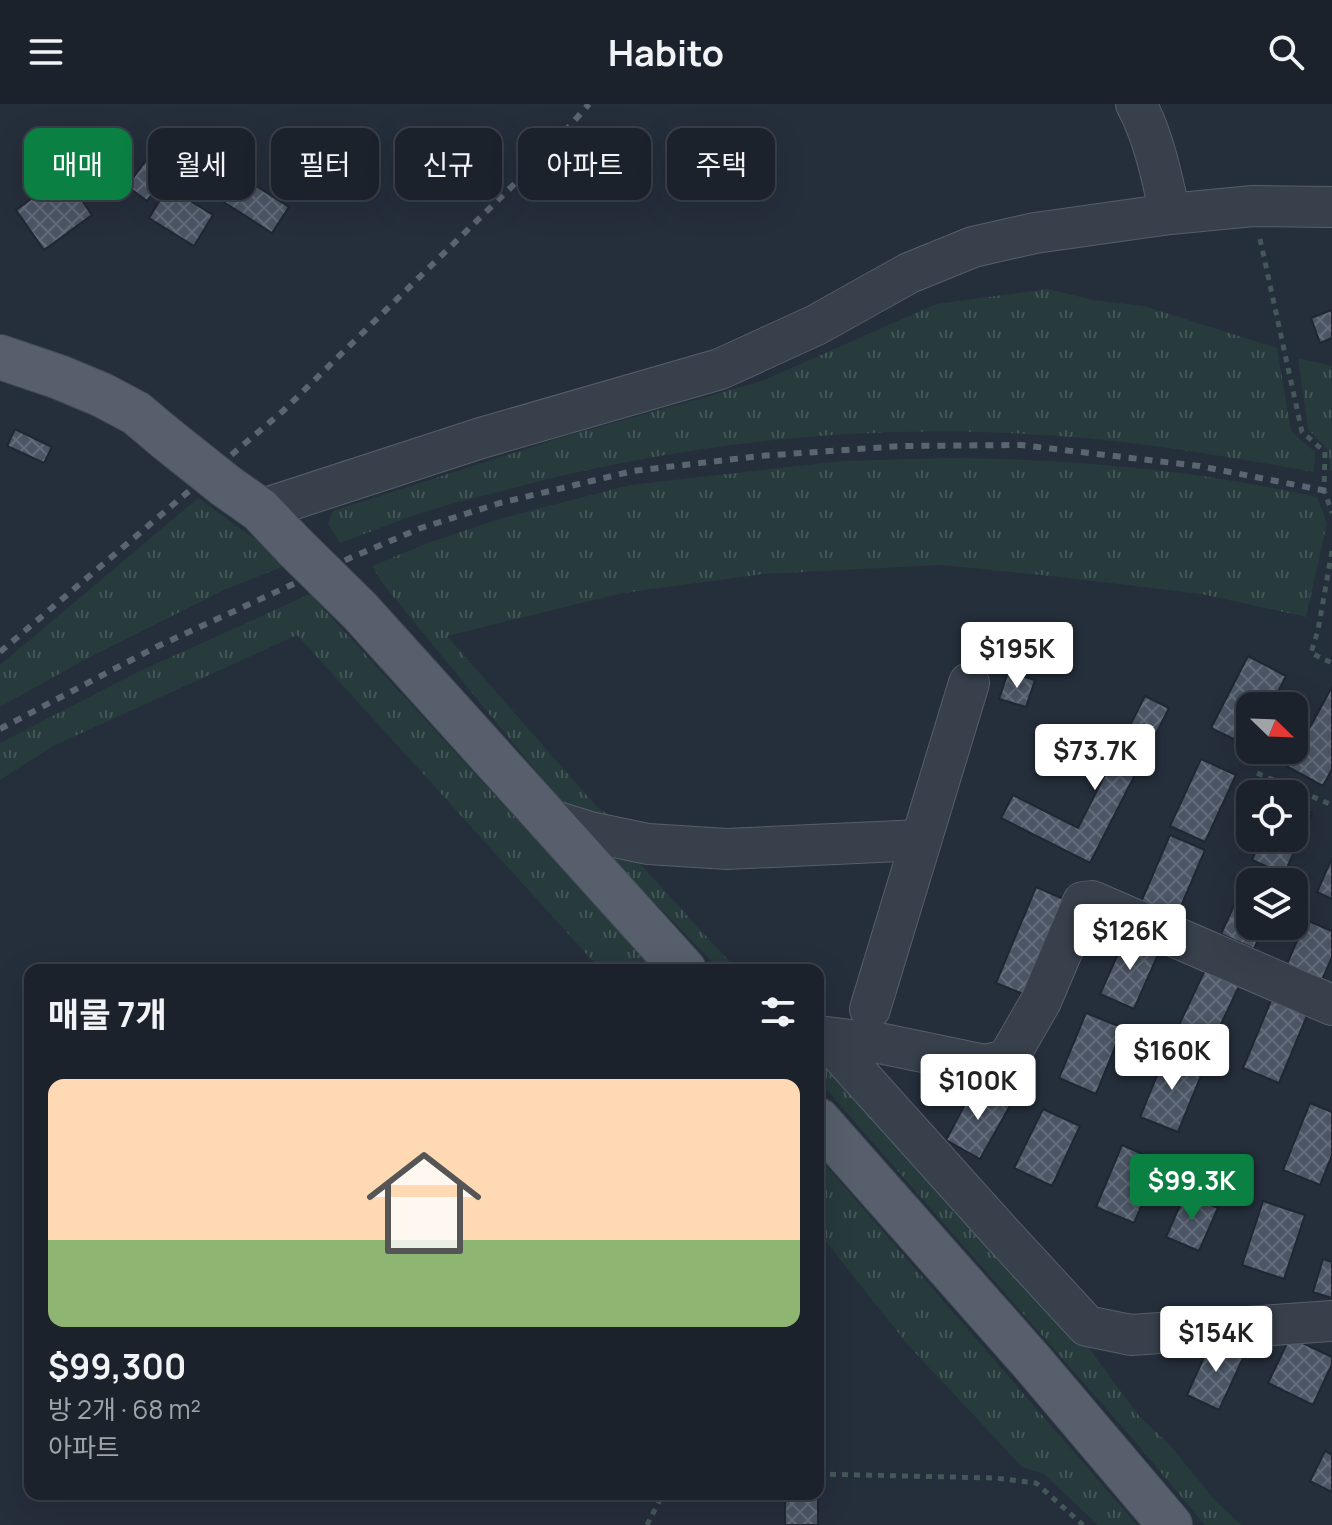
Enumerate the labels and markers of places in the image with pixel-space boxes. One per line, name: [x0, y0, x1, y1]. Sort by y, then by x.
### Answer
pin: $195K: [961, 622, 1073, 690]
pin: $73.7K: [1030, 724, 1160, 792]
pin: $126K: [1074, 904, 1186, 972]
pin: $160K: [1116, 1024, 1228, 1092]
pin: $100K: [922, 1054, 1034, 1122]
pin: $99.3K: [1127, 1154, 1257, 1222]
pin: $154K: [1160, 1306, 1272, 1374]

